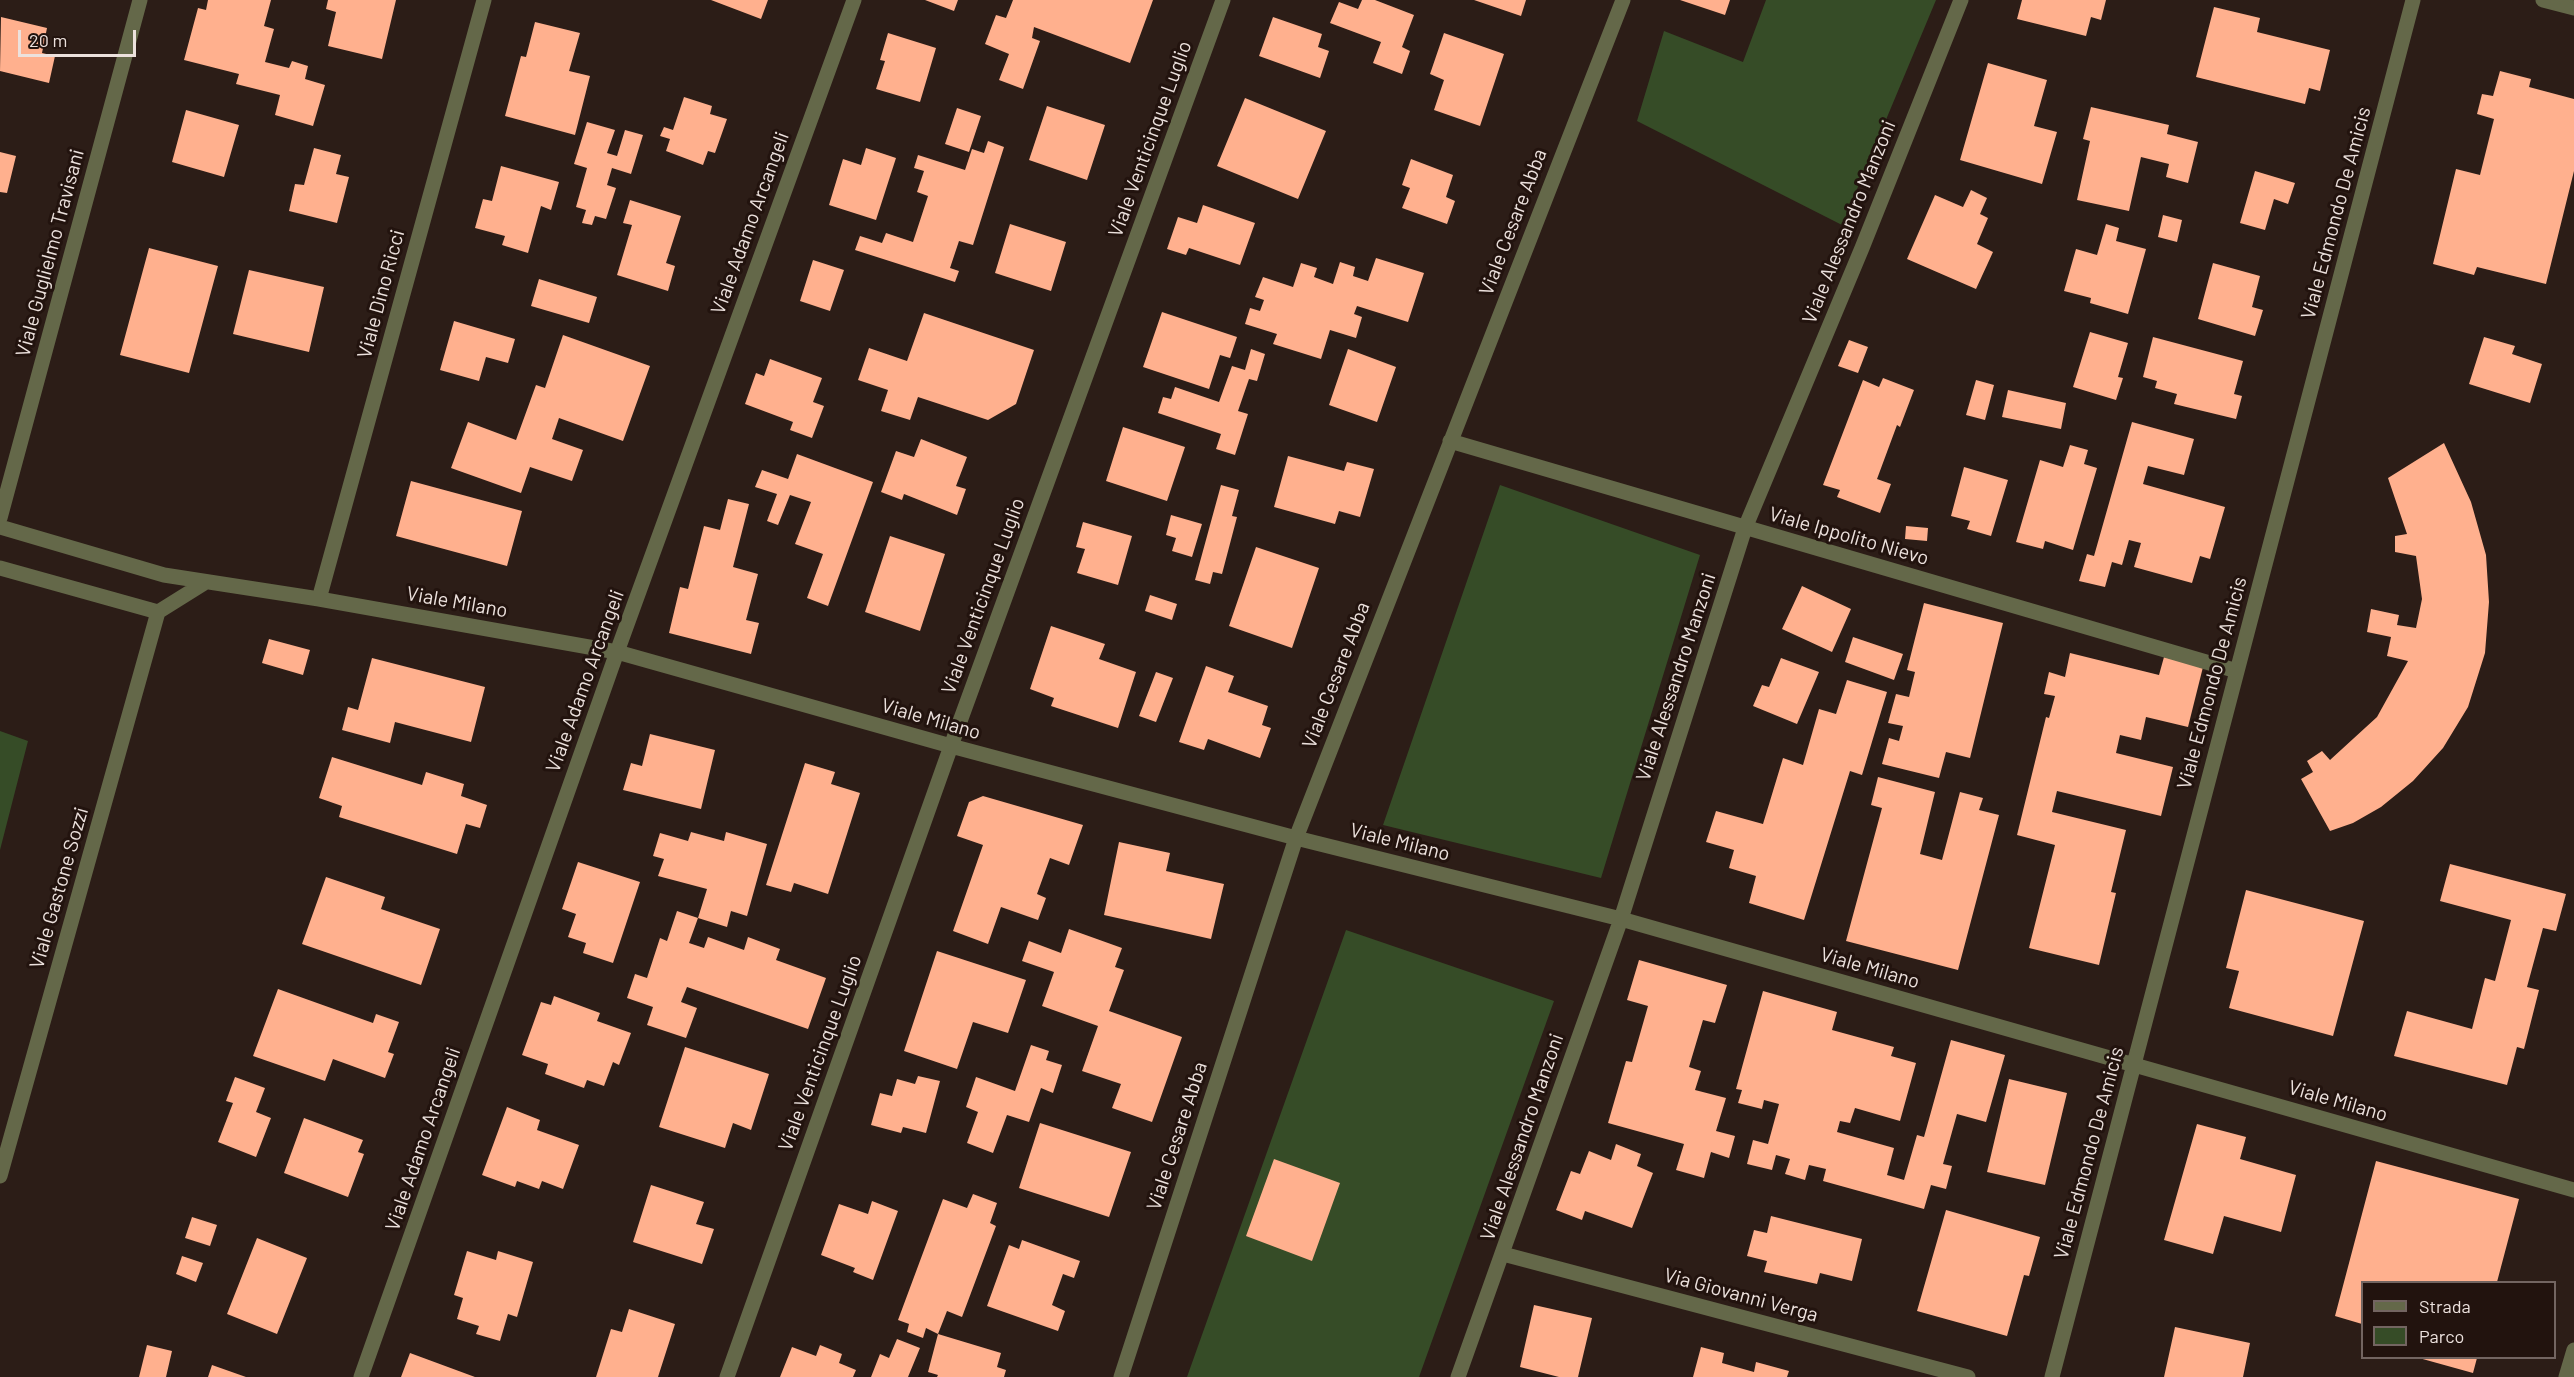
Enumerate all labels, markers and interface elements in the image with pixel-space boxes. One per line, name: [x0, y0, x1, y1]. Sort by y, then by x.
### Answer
scale bar: [21, 18, 140, 56]
text: 20 m: [29, 29, 67, 51]
street label: Viale Venticinque Luglio: [1103, 38, 1197, 240]
street label: Viale Edmondo De Amicis: [2296, 104, 2376, 322]
street label: Viale Alessandro Manzoni: [1797, 117, 1901, 327]
street label: Viale Adamo Arcangeli: [706, 128, 794, 318]
street label: Viale Cesare Abba: [1474, 145, 1552, 299]
street label: Viale Guglielmo Travisani: [11, 146, 89, 360]
street label: Viale Dino Ricci: [352, 227, 410, 361]
street label: Viale Venticinque Luglio: [936, 495, 1030, 697]
street label: Viale Ippolito Nievo: [1766, 502, 1932, 570]
street label: Viale Alessandro Manzoni: [1631, 570, 1721, 784]
street label: Viale Edmondo De Amicis: [2172, 574, 2252, 792]
street label: Viale Milano: [405, 581, 509, 623]
street label: Viale Adamo Arcangeli: [541, 586, 629, 776]
street label: Viale Cesare Abba: [1297, 598, 1375, 752]
street label: Viale Milano: [879, 693, 983, 745]
street label: Viale Gastone Sozzi: [24, 804, 94, 972]
street label: Viale Milano: [1348, 818, 1452, 866]
street label: Viale Milano: [1818, 942, 1922, 994]
street label: Viale Venticinque Luglio: [773, 952, 867, 1154]
street label: Viale Alessandro Manzoni: [1475, 1030, 1569, 1244]
street label: Viale Adamo Arcangeli: [380, 1044, 466, 1234]
street label: Viale Edmondo De Amicis: [2049, 1044, 2129, 1262]
street label: Viale Cesare Abba: [1142, 1059, 1212, 1213]
street label: Viale Milano: [2286, 1075, 2390, 1127]
street label: Via Giovanni Verga: [1661, 1263, 1821, 1327]
legend: [2361, 1281, 2556, 1359]
text: Strada: [2419, 1295, 2471, 1317]
text: Parco: [2419, 1325, 2464, 1347]

